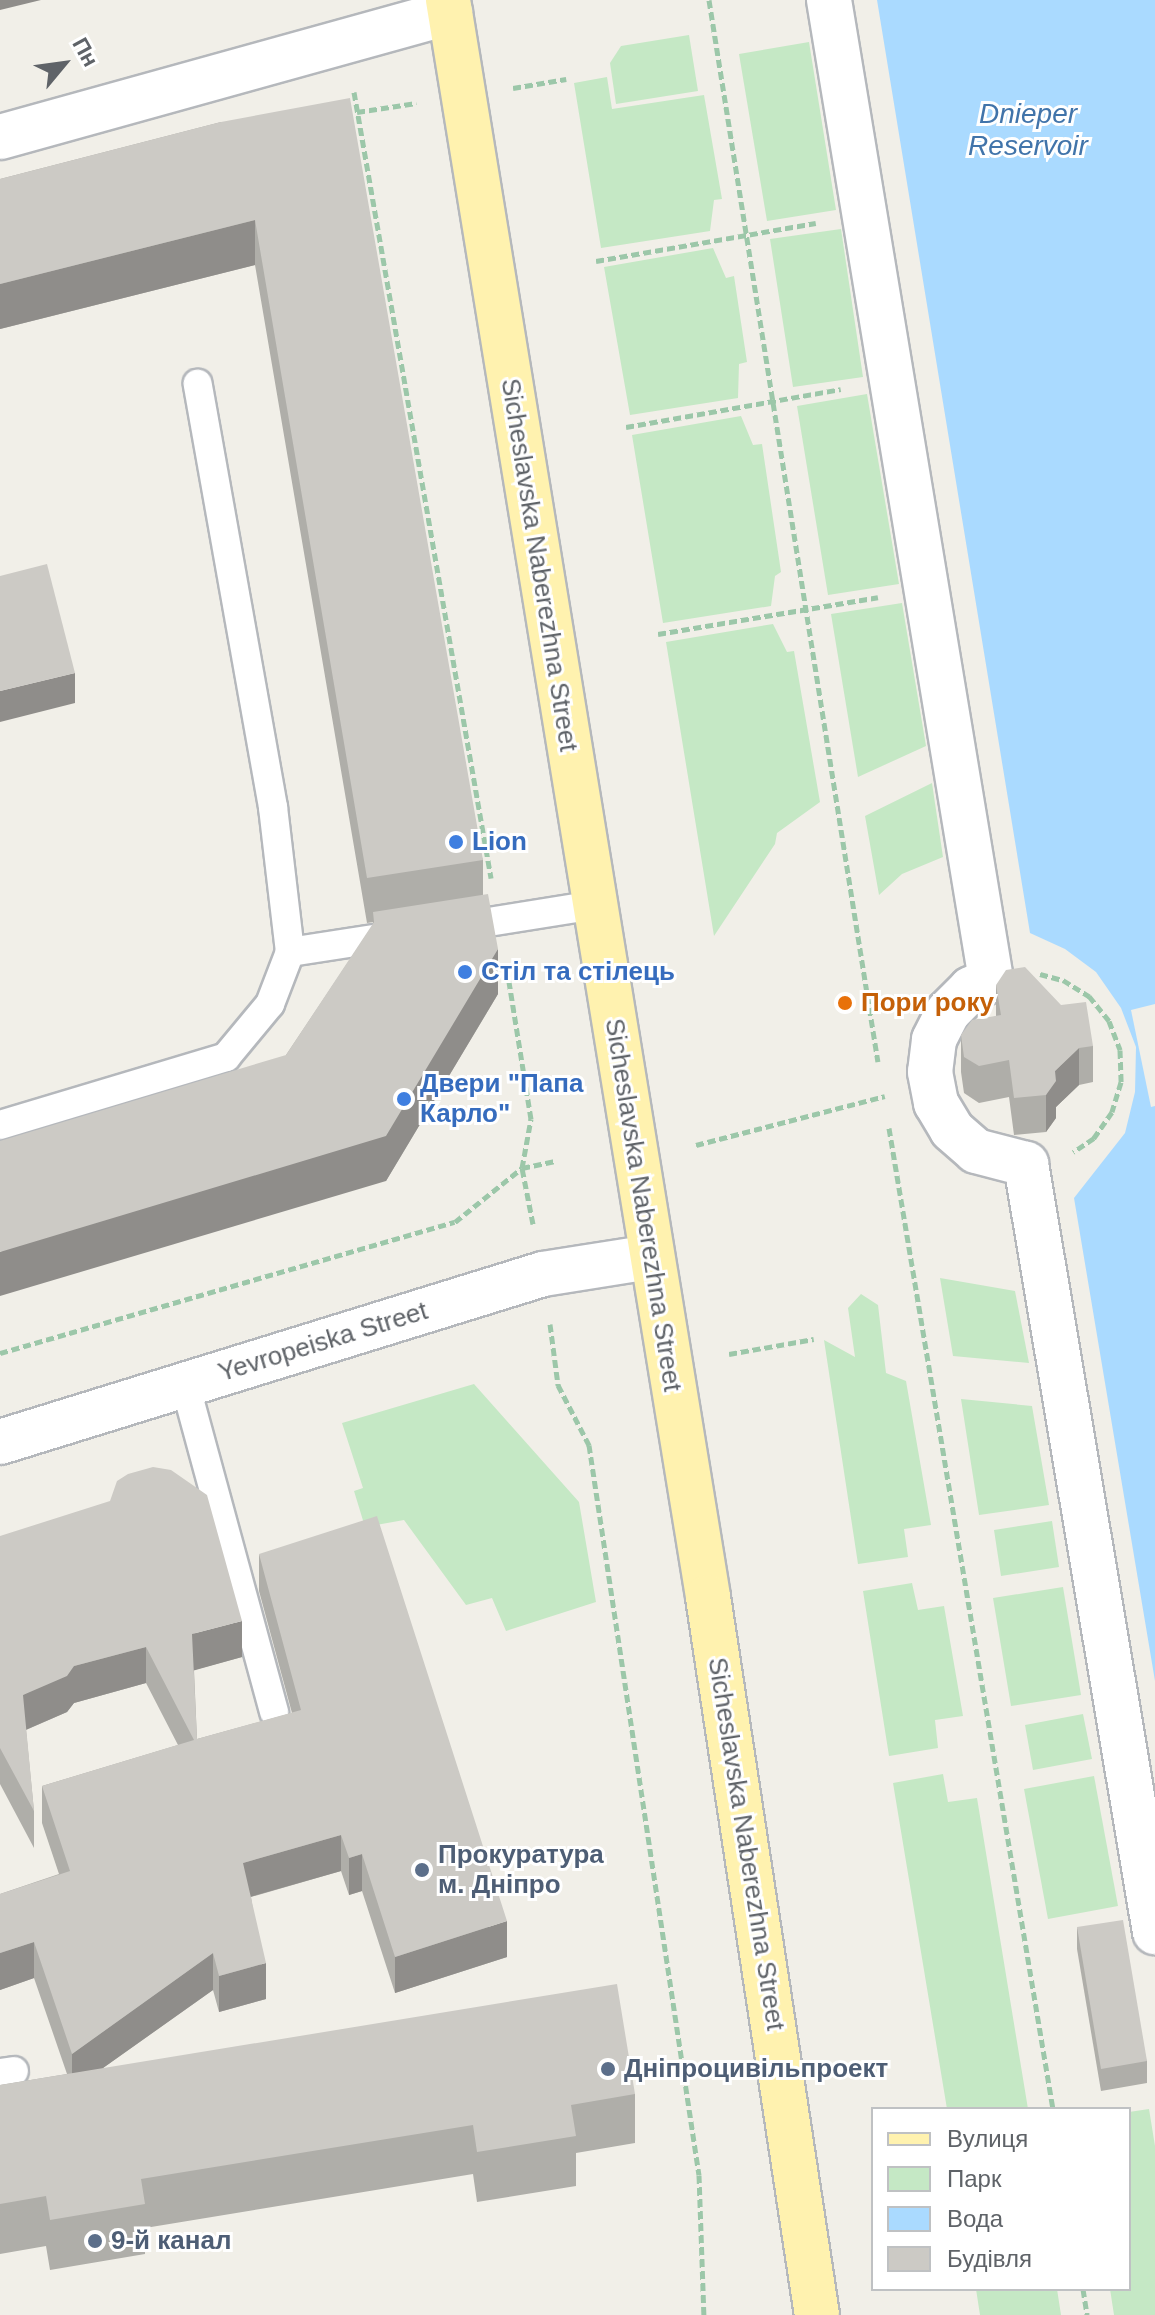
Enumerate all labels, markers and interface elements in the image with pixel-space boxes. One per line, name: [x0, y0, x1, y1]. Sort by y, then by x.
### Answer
north arrow: [24, 24, 104, 104]
text: Пн: [67, 33, 103, 71]
water label: Dnieper Reservoir: [968, 97, 1088, 163]
street label: Sicheslavska Naberezhna Street: [494, 376, 584, 754]
place label: Lion: [472, 826, 527, 858]
marker: Lion: [447, 833, 465, 851]
place label: Стіл та стілець: [481, 956, 675, 988]
marker: Стіл та стілець: [456, 963, 474, 981]
place label: Пори року: [861, 987, 994, 1019]
marker: Пори року: [836, 994, 854, 1012]
street label: Sicheslavska Naberezhna Street: [598, 1016, 688, 1394]
place label: Двери "Папа Карло": [420, 1068, 583, 1130]
marker: Двери "Папа Карло": [395, 1090, 413, 1108]
street label: Yevropeiska Street: [215, 1295, 431, 1389]
street label: Sicheslavska Naberezhna Street: [701, 1655, 791, 2033]
place label: Прокуратура м. Дніпро: [438, 1839, 604, 1900]
marker: Прокуратура м. Дніпро: [413, 1861, 431, 1879]
place label: Дніпроцивільпроект: [624, 2053, 888, 2085]
marker: Дніпроцивільпроект: [599, 2060, 617, 2078]
legend: [871, 2107, 1131, 2291]
text: Вулиця: [947, 2125, 1028, 2152]
text: Парк: [947, 2165, 1001, 2192]
text: Вода: [947, 2205, 1003, 2232]
place label: 9-й канал: [111, 2225, 231, 2257]
marker: 9-й канал: [86, 2232, 104, 2250]
text: Будівля: [947, 2245, 1032, 2272]

